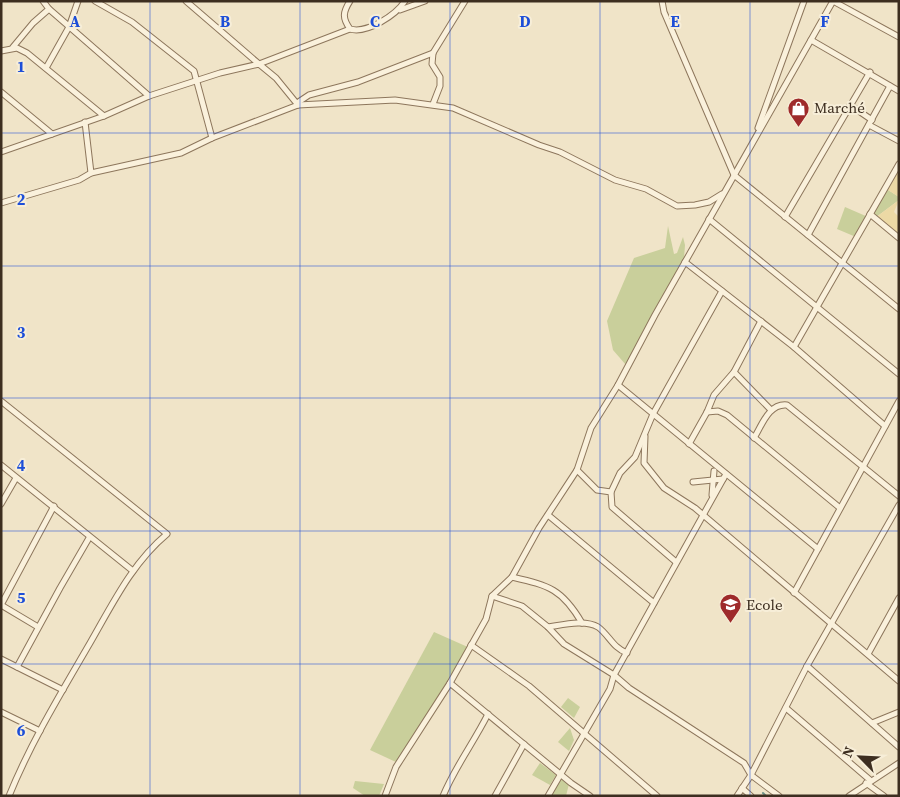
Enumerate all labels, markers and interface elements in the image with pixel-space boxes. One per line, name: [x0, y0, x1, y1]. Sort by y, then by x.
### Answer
text: A: [70, 10, 81, 32]
text: B: [220, 10, 231, 32]
text: C: [370, 10, 380, 32]
text: D: [519, 10, 531, 32]
text: E: [670, 10, 680, 32]
text: F: [820, 10, 830, 32]
text: 1: [17, 55, 25, 77]
shop icon: Marché: [786, 96, 810, 127]
place label: Marché: [814, 97, 865, 118]
text: 2: [17, 188, 26, 210]
text: 3: [17, 321, 26, 343]
text: 4: [17, 454, 26, 476]
text: 5: [17, 586, 26, 608]
school or university icon: Ecole: [718, 593, 742, 624]
place label: Ecole: [746, 594, 783, 615]
text: 6: [17, 719, 26, 741]
north arrow: [835, 732, 885, 782]
text: N: [837, 743, 859, 760]

